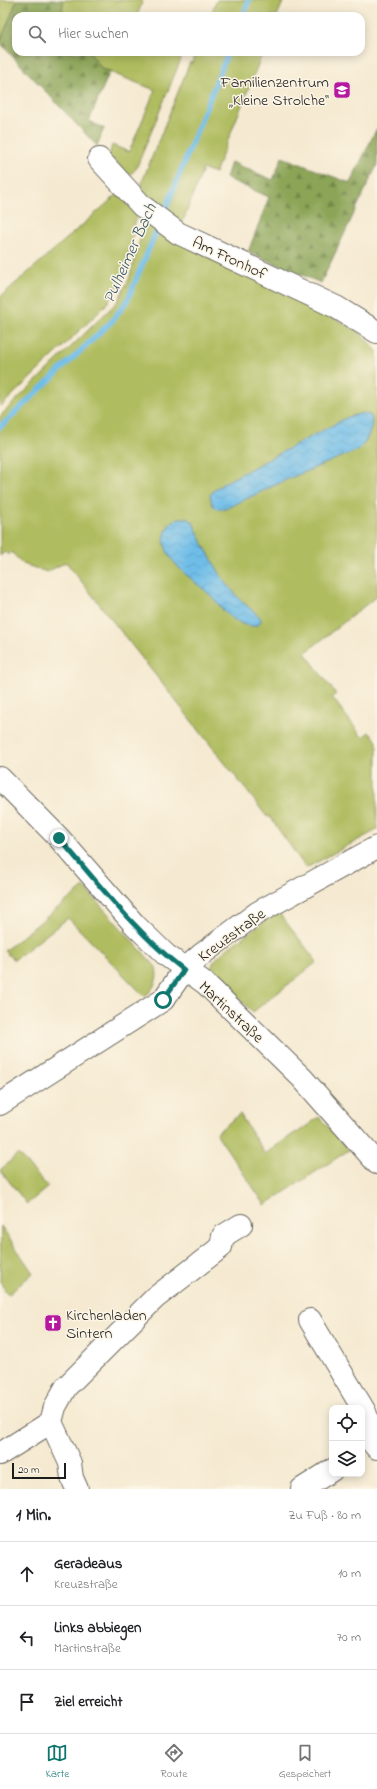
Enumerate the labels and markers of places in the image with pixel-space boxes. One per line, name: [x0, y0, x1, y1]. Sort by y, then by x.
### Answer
place label: Familienzentrum „Kleine Strolche“: [219, 71, 329, 113]
school or university icon: Familienzentrum „Kleine Strolche“: [332, 80, 352, 100]
place label: Kirchenladen Sintern: [66, 1304, 147, 1346]
church icon: Kirchenladen Sintern: [43, 1313, 63, 1333]

